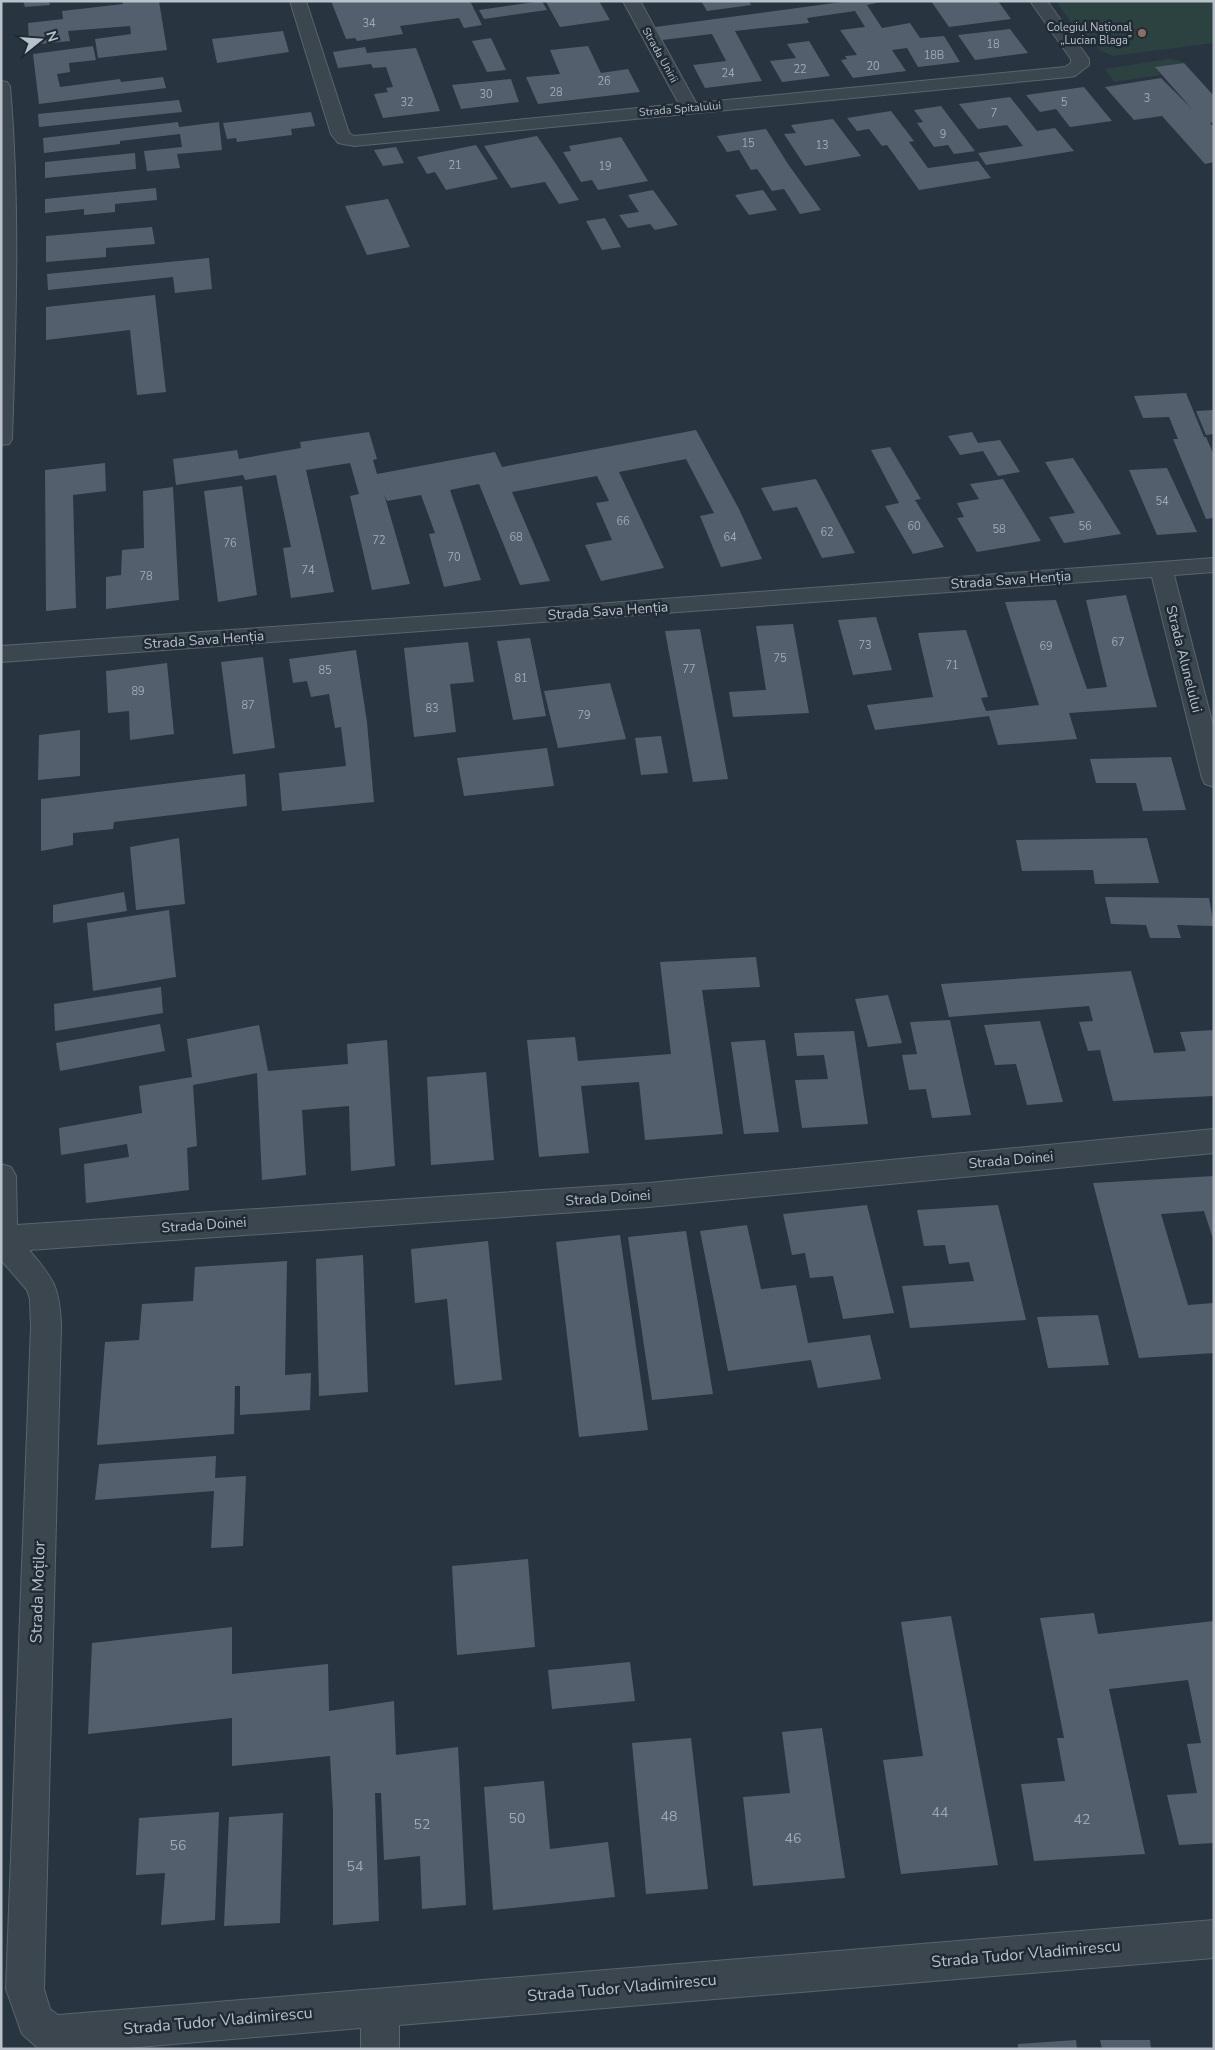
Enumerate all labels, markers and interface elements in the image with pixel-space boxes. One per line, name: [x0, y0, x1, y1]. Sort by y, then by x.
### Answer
north arrow: [15, 15, 65, 65]
house number: 34: [362, 16, 376, 31]
place label: Colegiul Național „Lucian Blaga”: [1047, 20, 1133, 48]
street label: Strada Unirii: [639, 25, 681, 85]
marker: Colegiul Național „Lucian Blaga”: [1136, 27, 1148, 39]
text: N: [41, 29, 63, 44]
house number: 18: [986, 37, 1000, 52]
house number: 18B: [924, 48, 944, 63]
house number: 20: [866, 59, 880, 74]
house number: 22: [793, 62, 807, 77]
house number: 24: [721, 66, 735, 81]
house number: 26: [597, 74, 611, 89]
house number: 28: [549, 85, 563, 100]
house number: 30: [479, 87, 493, 102]
house number: 3: [1144, 91, 1150, 106]
house number: 32: [400, 95, 414, 110]
house number: 5: [1061, 95, 1068, 110]
street label: Strada Spitalului: [638, 98, 722, 120]
house number: 7: [991, 106, 997, 121]
house number: 9: [940, 127, 946, 142]
house number: 15: [741, 136, 755, 151]
house number: 13: [815, 138, 829, 153]
house number: 21: [448, 158, 462, 173]
house number: 19: [598, 159, 612, 174]
house number: 54: [1155, 494, 1169, 509]
house number: 66: [616, 514, 630, 529]
house number: 60: [907, 519, 921, 534]
house number: 56: [1078, 519, 1092, 534]
house number: 58: [992, 522, 1006, 537]
house number: 62: [820, 525, 834, 540]
house number: 68: [509, 530, 523, 545]
house number: 64: [723, 530, 737, 545]
house number: 72: [372, 533, 386, 548]
house number: 76: [223, 536, 237, 551]
house number: 70: [447, 550, 461, 565]
house number: 74: [301, 563, 315, 578]
street label: Strada Sava Henția: [950, 566, 1072, 594]
house number: 78: [139, 569, 153, 584]
street label: Strada Sava Henția: [547, 597, 669, 625]
street label: Strada Alunelului: [1161, 603, 1207, 715]
street label: Strada Sava Henția: [143, 626, 265, 654]
house number: 67: [1111, 635, 1125, 650]
house number: 73: [858, 638, 872, 653]
house number: 69: [1039, 639, 1053, 654]
house number: 75: [773, 651, 787, 666]
house number: 71: [945, 658, 959, 673]
house number: 77: [682, 662, 696, 677]
house number: 85: [318, 663, 332, 678]
house number: 81: [514, 671, 528, 686]
house number: 89: [131, 684, 145, 699]
house number: 87: [241, 698, 255, 713]
house number: 83: [425, 701, 439, 716]
house number: 79: [577, 708, 591, 723]
street label: Strada Doinei: [968, 1147, 1054, 1173]
street label: Strada Doinei: [565, 1186, 651, 1210]
street label: Strada Doinei: [161, 1213, 247, 1237]
street label: Strada Moților: [25, 1540, 51, 1644]
house number: 44: [932, 1803, 948, 1822]
house number: 48: [661, 1807, 677, 1826]
house number: 50: [509, 1809, 525, 1828]
house number: 42: [1074, 1810, 1090, 1829]
house number: 52: [414, 1815, 430, 1834]
house number: 46: [785, 1829, 801, 1848]
house number: 56: [170, 1836, 186, 1855]
house number: 54: [347, 1857, 363, 1876]
street label: Strada Tudor Vladimirescu: [930, 1935, 1122, 1973]
street label: Strada Tudor Vladimirescu: [526, 1969, 718, 2007]
street label: Strada Tudor Vladimirescu: [122, 2002, 314, 2040]

